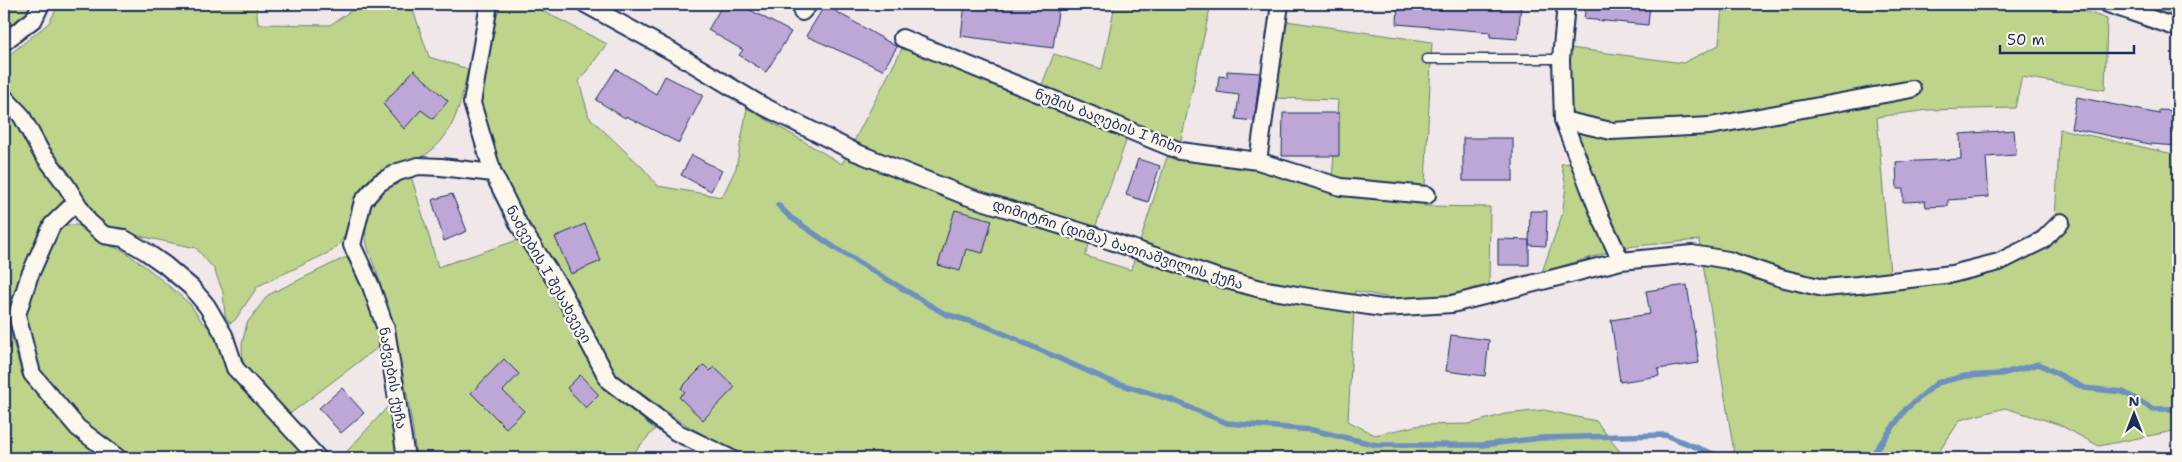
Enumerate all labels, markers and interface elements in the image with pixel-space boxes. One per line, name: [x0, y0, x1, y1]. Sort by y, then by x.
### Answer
scale bar: [2000, 22, 2133, 54]
text: 50 m: [2007, 30, 2045, 50]
street label: ნუშის ბაღების I ჩიხი: [1032, 84, 1186, 158]
street label: დიმიტრი (დიმა) ბათიაშვილის ქუჩა: [990, 195, 1246, 293]
street label: ნაძვების I შესახვევი: [502, 202, 596, 346]
street label: ნაძვების ქუჩა: [375, 326, 411, 430]
north arrow: [2110, 390, 2160, 440]
text: N: [2128, 392, 2140, 410]

